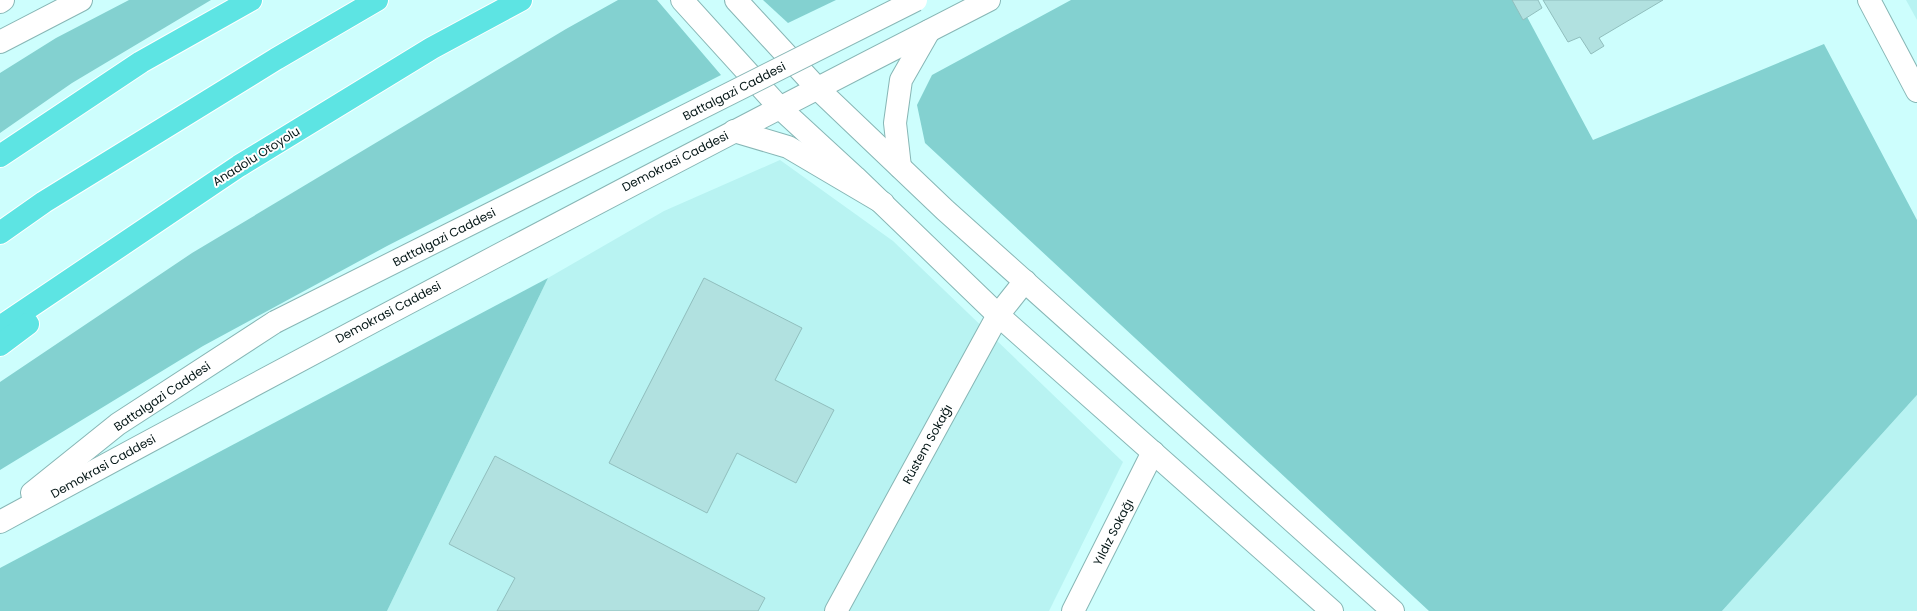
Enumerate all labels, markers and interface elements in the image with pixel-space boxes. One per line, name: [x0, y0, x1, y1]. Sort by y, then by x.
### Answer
street label: Battalgazi Caddesi: [680, 58, 788, 124]
street label: Anadolu Otoyolu: [209, 122, 303, 190]
street label: Demokrasi Caddesi: [619, 127, 731, 195]
street label: Battalgazi Caddesi: [390, 204, 498, 270]
street label: Demokrasi Caddesi: [332, 277, 444, 347]
street label: Battalgazi Caddesi: [110, 357, 214, 435]
street label: Rüstem Sokağı: [898, 401, 956, 487]
street label: Demokrasi Caddesi: [48, 430, 159, 502]
street label: Yıldız Sokağı: [1089, 496, 1137, 568]

